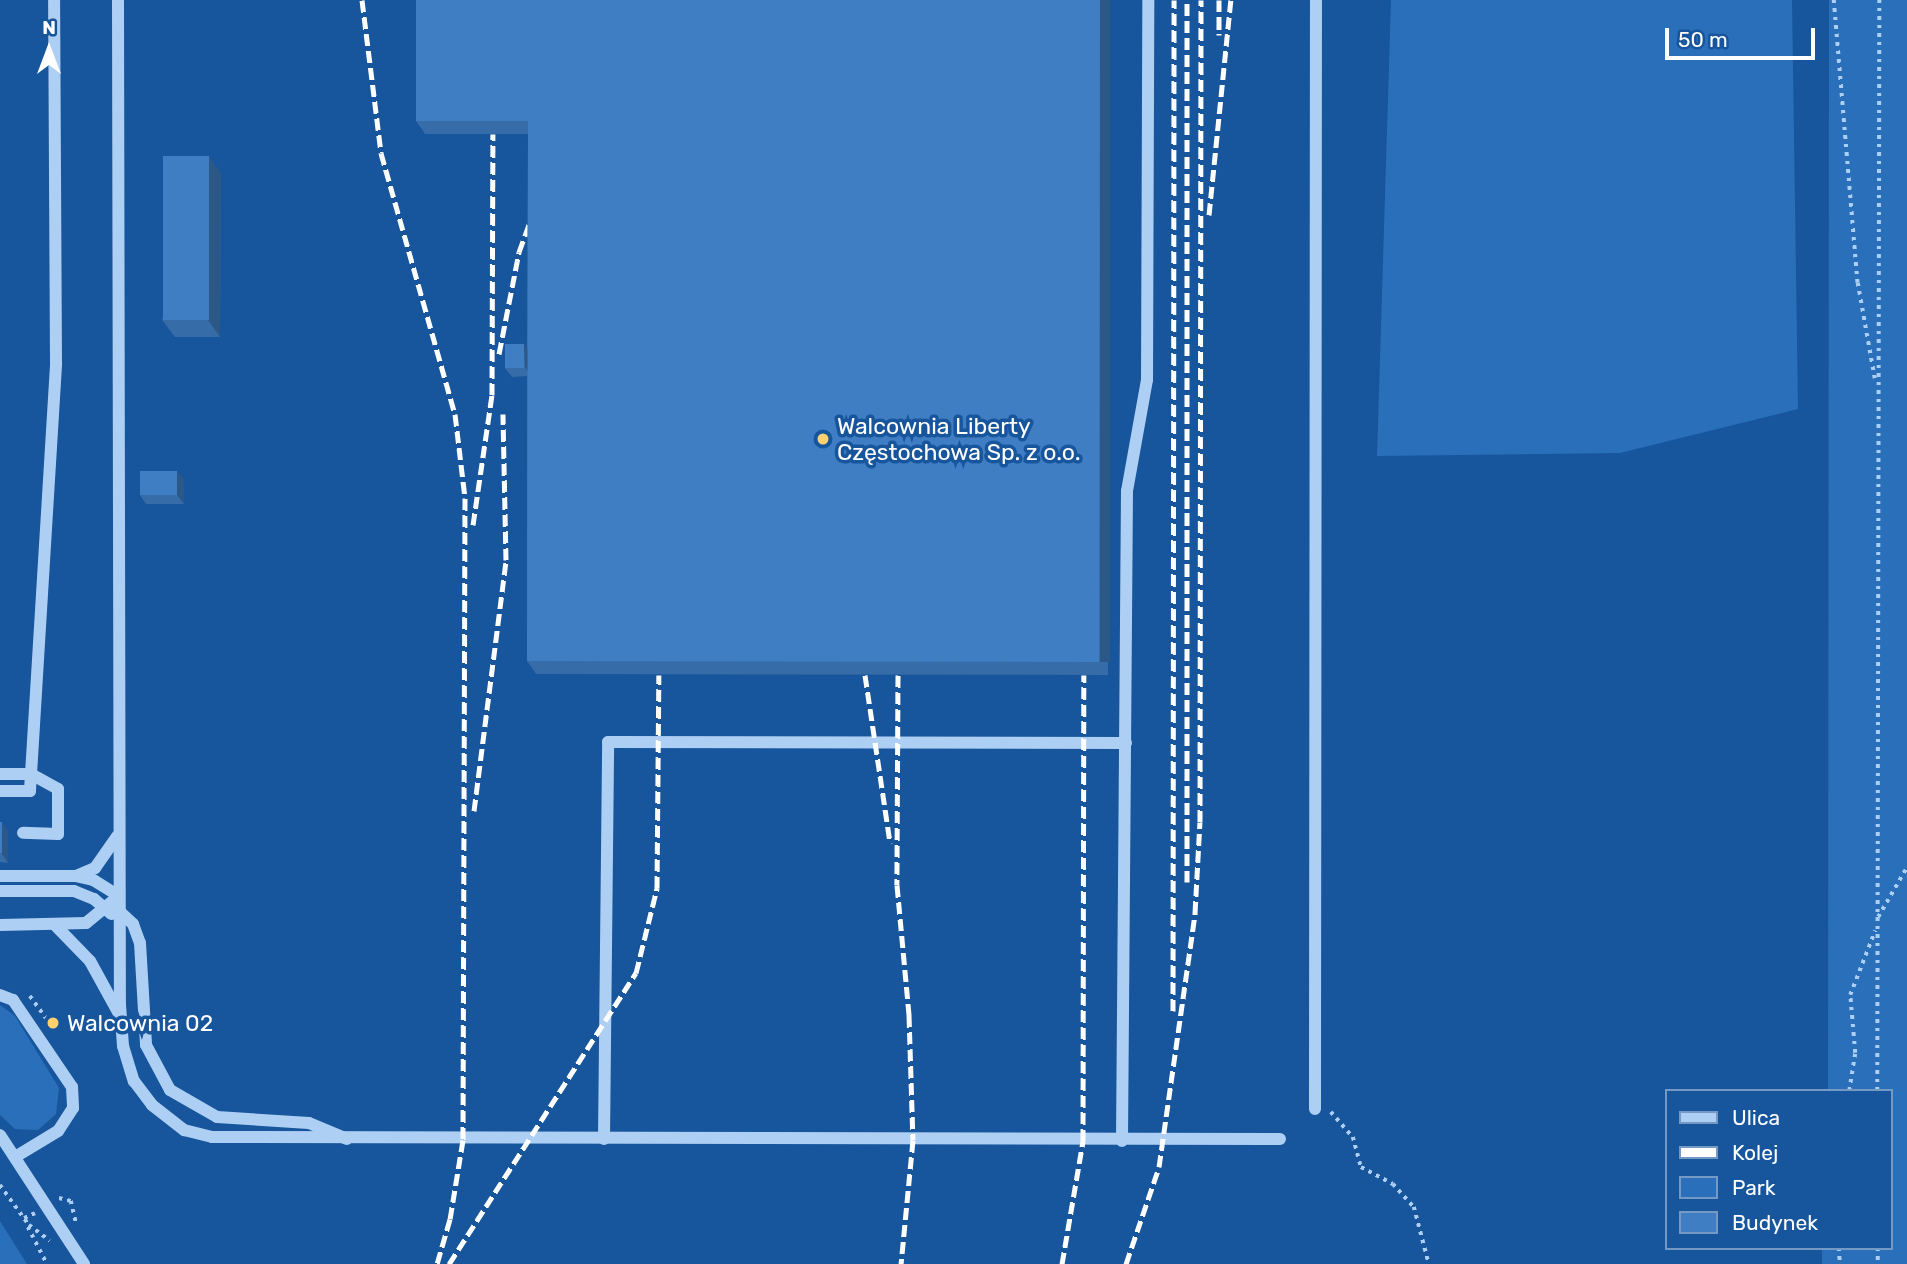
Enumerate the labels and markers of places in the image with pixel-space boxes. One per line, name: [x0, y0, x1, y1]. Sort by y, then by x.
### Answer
place label: Walcownia Liberty Częstochowa Sp. z o.o.: [837, 412, 1081, 466]
marker: Walcownia Liberty Częstochowa Sp. z o.o.: [815, 431, 831, 447]
place label: Walcownia 02: [67, 1009, 213, 1037]
marker: Walcownia 02: [45, 1015, 61, 1031]

